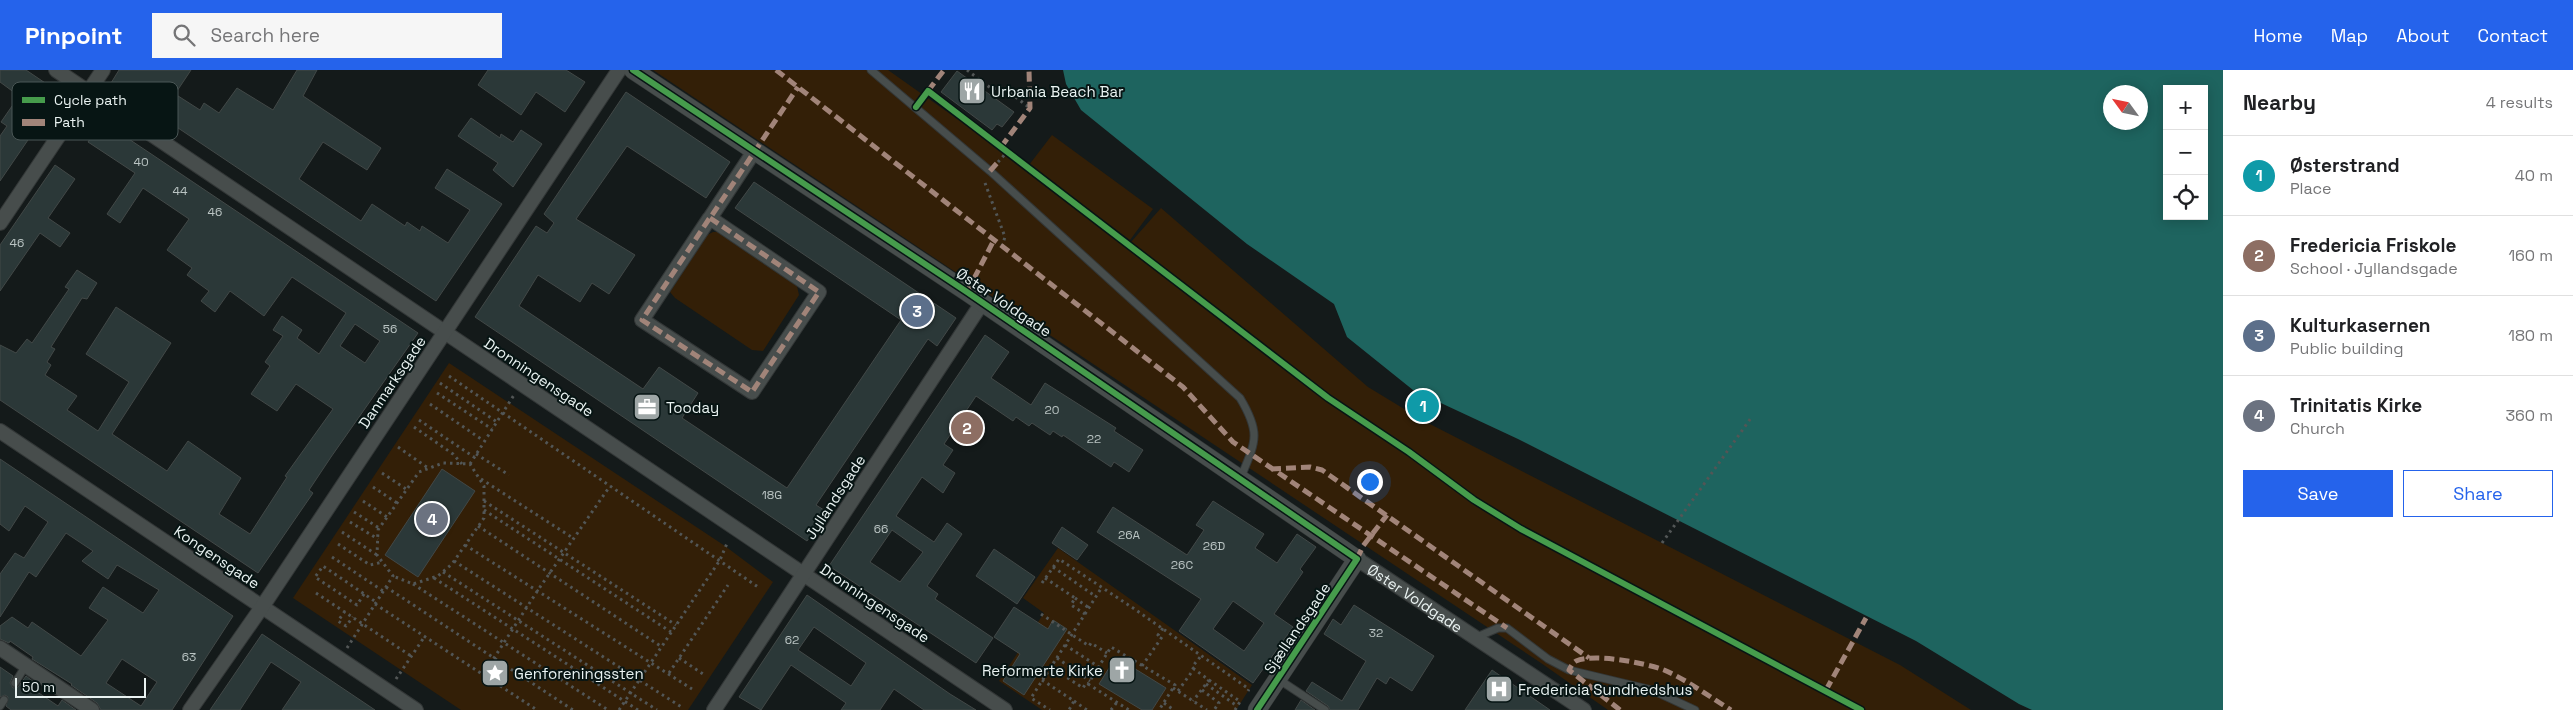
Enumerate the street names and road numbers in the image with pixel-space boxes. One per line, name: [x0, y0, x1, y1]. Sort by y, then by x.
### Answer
street label: Øster Voldgade: [953, 263, 1055, 341]
street label: Danmarksgade: [354, 332, 430, 432]
street label: Dronningensgade: [481, 333, 597, 421]
street label: Jyllandsgade: [801, 451, 869, 543]
street label: Kongensgade: [170, 521, 264, 593]
street label: Dronningensgade: [817, 559, 933, 647]
street label: Øster Voldgade: [1364, 559, 1467, 636]
street label: Sjællandsgade: [1259, 579, 1335, 677]

